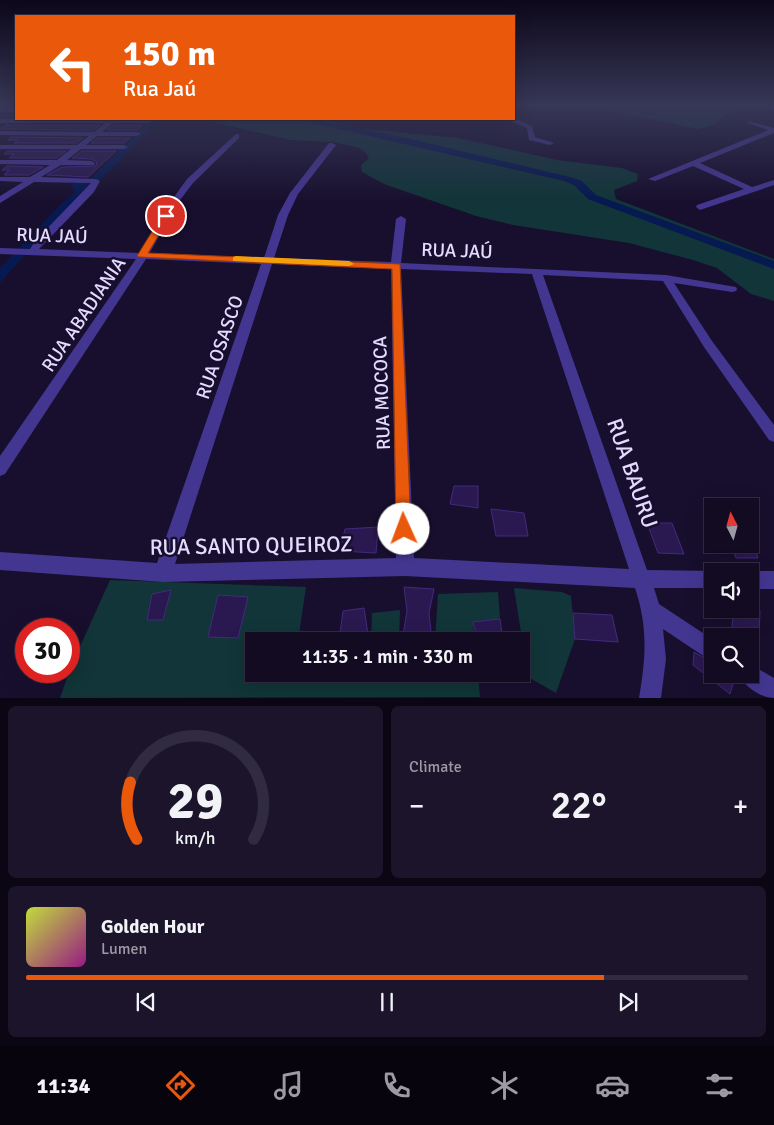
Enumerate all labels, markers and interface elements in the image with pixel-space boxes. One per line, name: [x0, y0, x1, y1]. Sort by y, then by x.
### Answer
text: 150 m: [123, 32, 216, 75]
icon: left: [40, 35, 105, 100]
text: Rua Jaú: [123, 75, 196, 102]
pin: [145, 195, 187, 237]
icon: arrive: [152, 202, 180, 230]
street label: RUA JAÚ: [16, 223, 88, 249]
street label: RUA JAÚ: [421, 238, 493, 264]
street label: RUA ABADIANIA: [37, 252, 131, 377]
street label: RUA OSASCO: [191, 292, 249, 402]
street label: RUA MOCOCA: [368, 335, 396, 450]
street label: RUA BAURU: [601, 415, 664, 532]
north arrow: [704, 498, 759, 552]
map controls: [704, 498, 759, 683]
position arrow: [377, 502, 429, 554]
street label: RUA SANTO QUEIROZ: [149, 530, 353, 561]
button: sound: [704, 563, 759, 618]
speed limit sign: 30: [15, 618, 80, 683]
button: search: [704, 628, 759, 683]
text: 11:35 · 1 min · 330 m: [302, 645, 473, 669]
text: Climate: [409, 757, 462, 777]
text: 29: [167, 769, 224, 833]
text: 22°: [551, 782, 606, 829]
text: −: [409, 789, 424, 823]
text: +: [733, 789, 748, 823]
text: km/h: [175, 827, 216, 849]
text: Golden Hour: [101, 915, 204, 939]
text: Lumen: [101, 939, 147, 959]
icon: previous: [132, 988, 160, 1016]
icon: pause: [373, 988, 401, 1016]
icon: next: [614, 988, 642, 1016]
icon: directions: [163, 1068, 198, 1103]
icon: music: [271, 1068, 306, 1103]
icon: phone: [379, 1068, 414, 1103]
icon: climate: [487, 1068, 522, 1103]
icon: car: [595, 1068, 630, 1103]
icon: filters: [702, 1068, 737, 1103]
text: 11:34: [36, 1072, 90, 1099]

